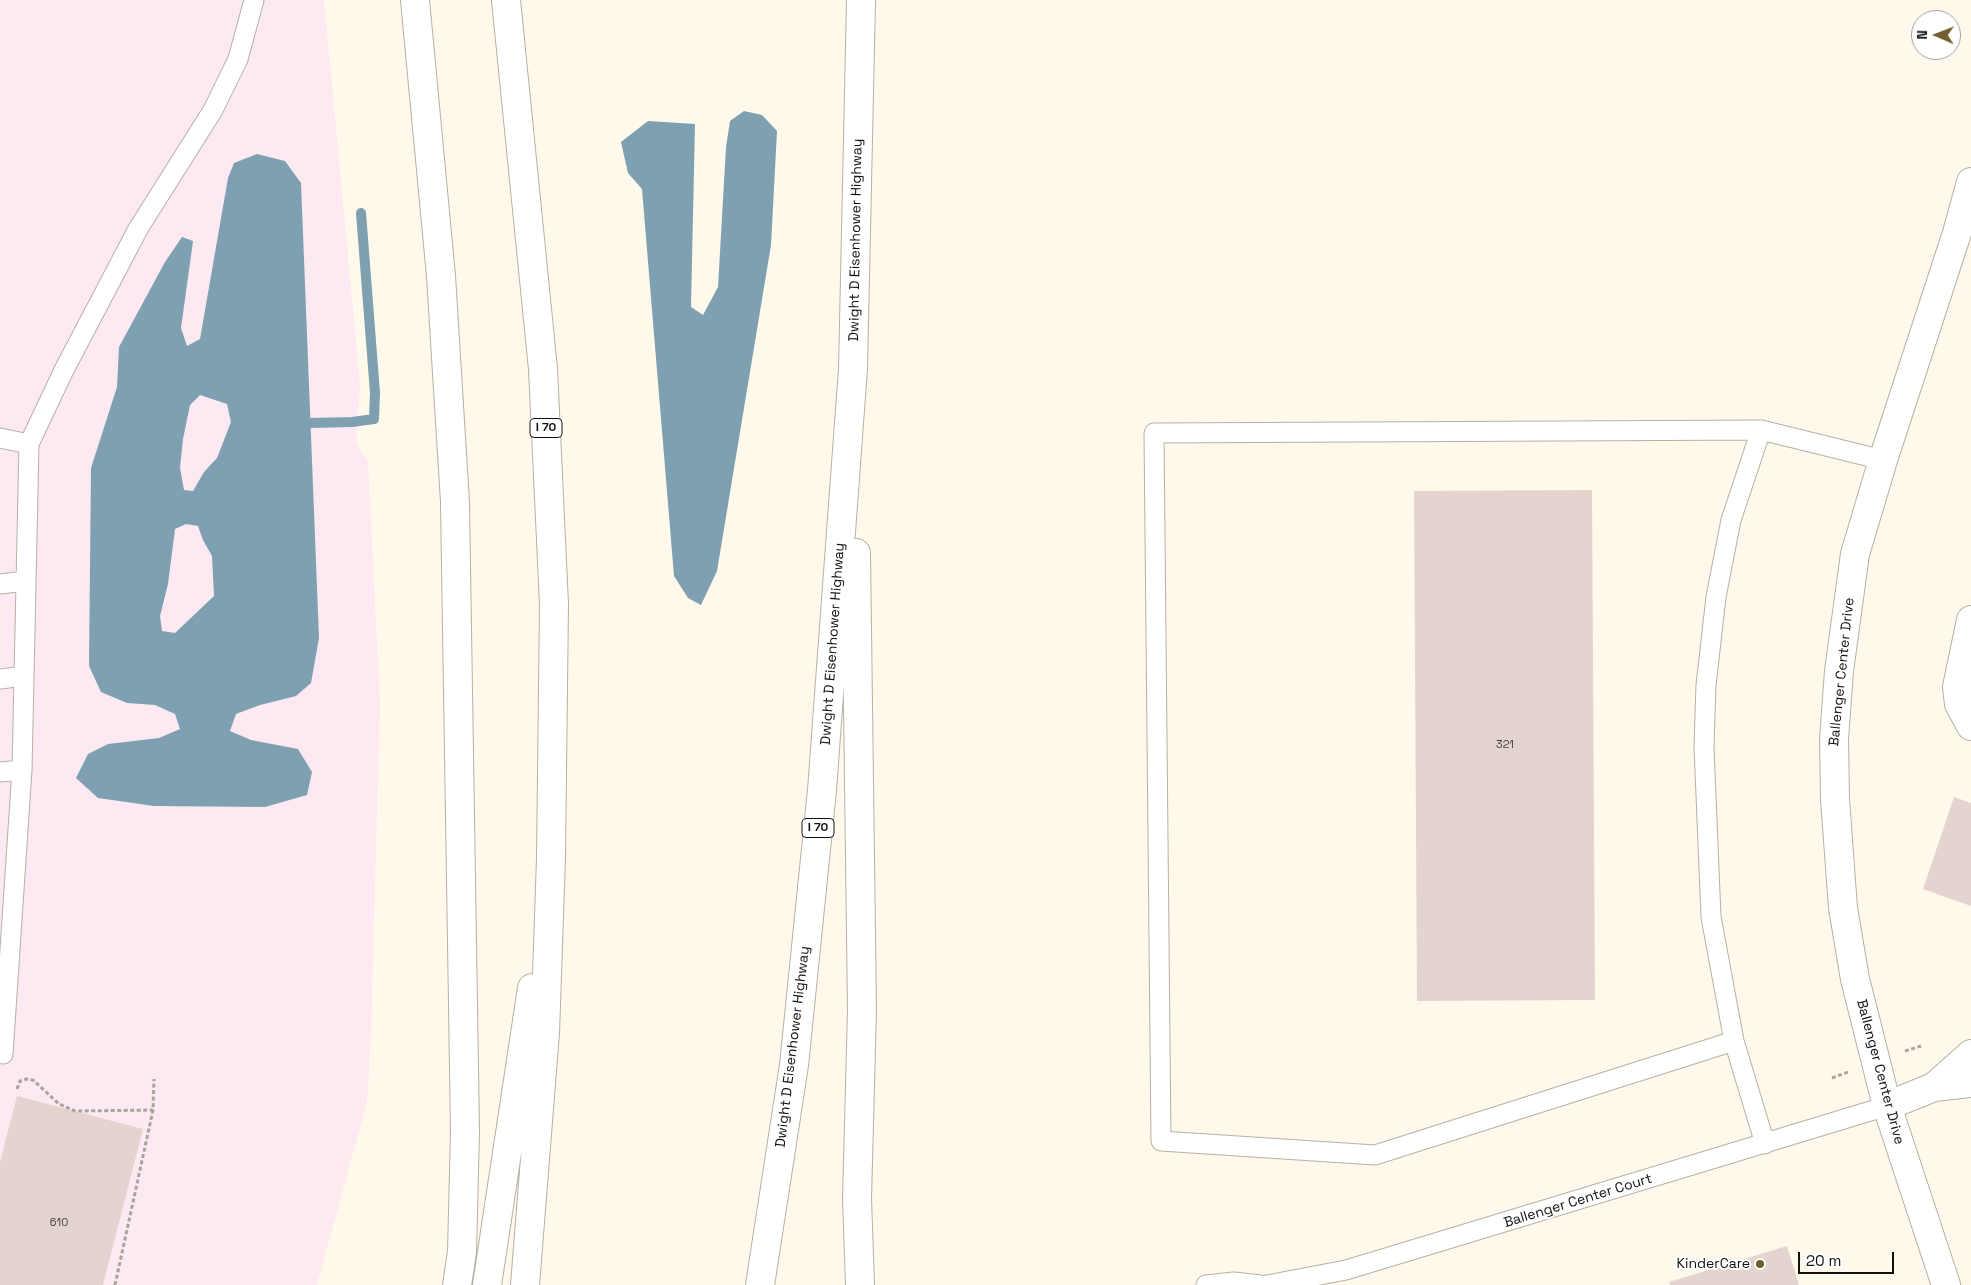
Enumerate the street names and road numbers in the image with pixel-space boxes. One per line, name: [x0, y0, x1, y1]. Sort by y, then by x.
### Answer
street label: Dwight D Eisenhower Highway: [846, 138, 866, 342]
road number: I 70: [530, 418, 562, 438]
street label: Dwight D Eisenhower Highway: [818, 542, 848, 746]
street label: Ballenger Center Drive: [1826, 597, 1858, 747]
road number: I 70: [802, 818, 834, 838]
street label: Dwight D Eisenhower Highway: [772, 945, 814, 1149]
street label: Ballenger Center Drive: [1853, 998, 1907, 1146]
street label: Ballenger Center Court: [1502, 1170, 1654, 1232]

